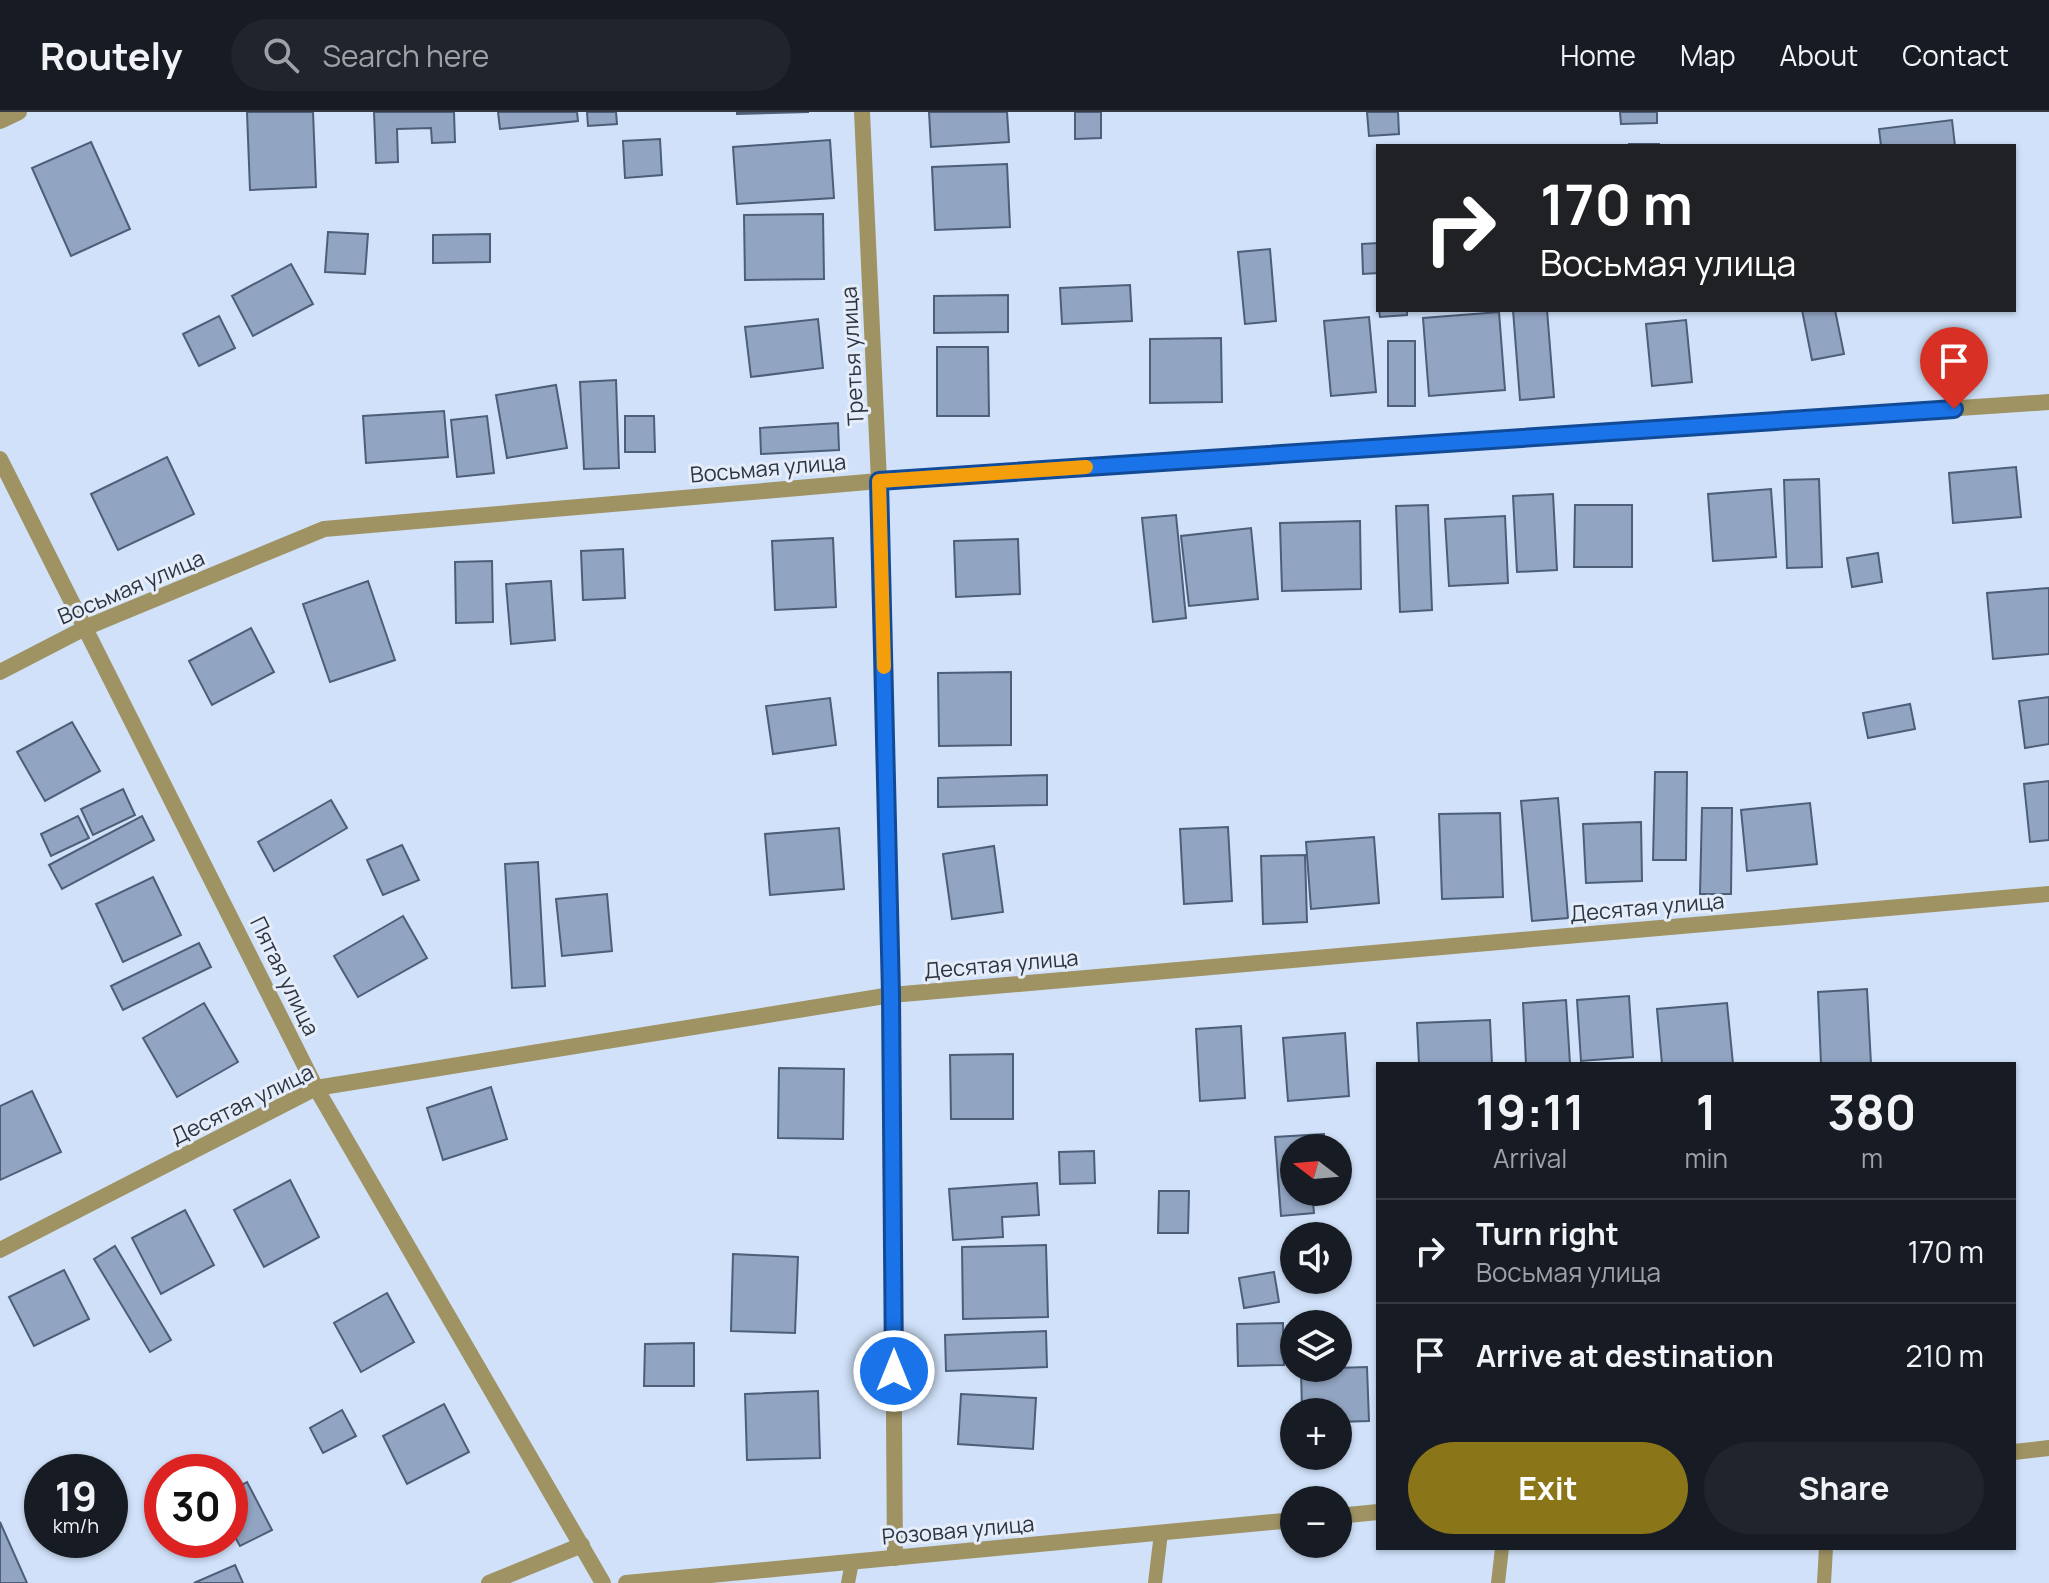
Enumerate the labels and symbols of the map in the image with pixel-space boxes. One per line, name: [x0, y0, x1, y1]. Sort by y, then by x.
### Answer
street label: Третья улица: [833, 286, 871, 426]
pin: [1920, 327, 1988, 409]
street label: Восьмая улица: [689, 446, 847, 490]
street label: Восьмая улица: [53, 543, 209, 631]
street label: Десятая улица: [1568, 885, 1726, 929]
street label: Пятая улица: [243, 911, 327, 1041]
street label: Десятая улица: [922, 942, 1080, 986]
street label: Десятая улица: [166, 1057, 318, 1151]
north arrow: [1280, 1134, 1352, 1206]
position arrow: [852, 1329, 936, 1413]
speed limit sign: 30: [144, 1454, 248, 1558]
street label: Розовая улица: [881, 1508, 1035, 1552]

